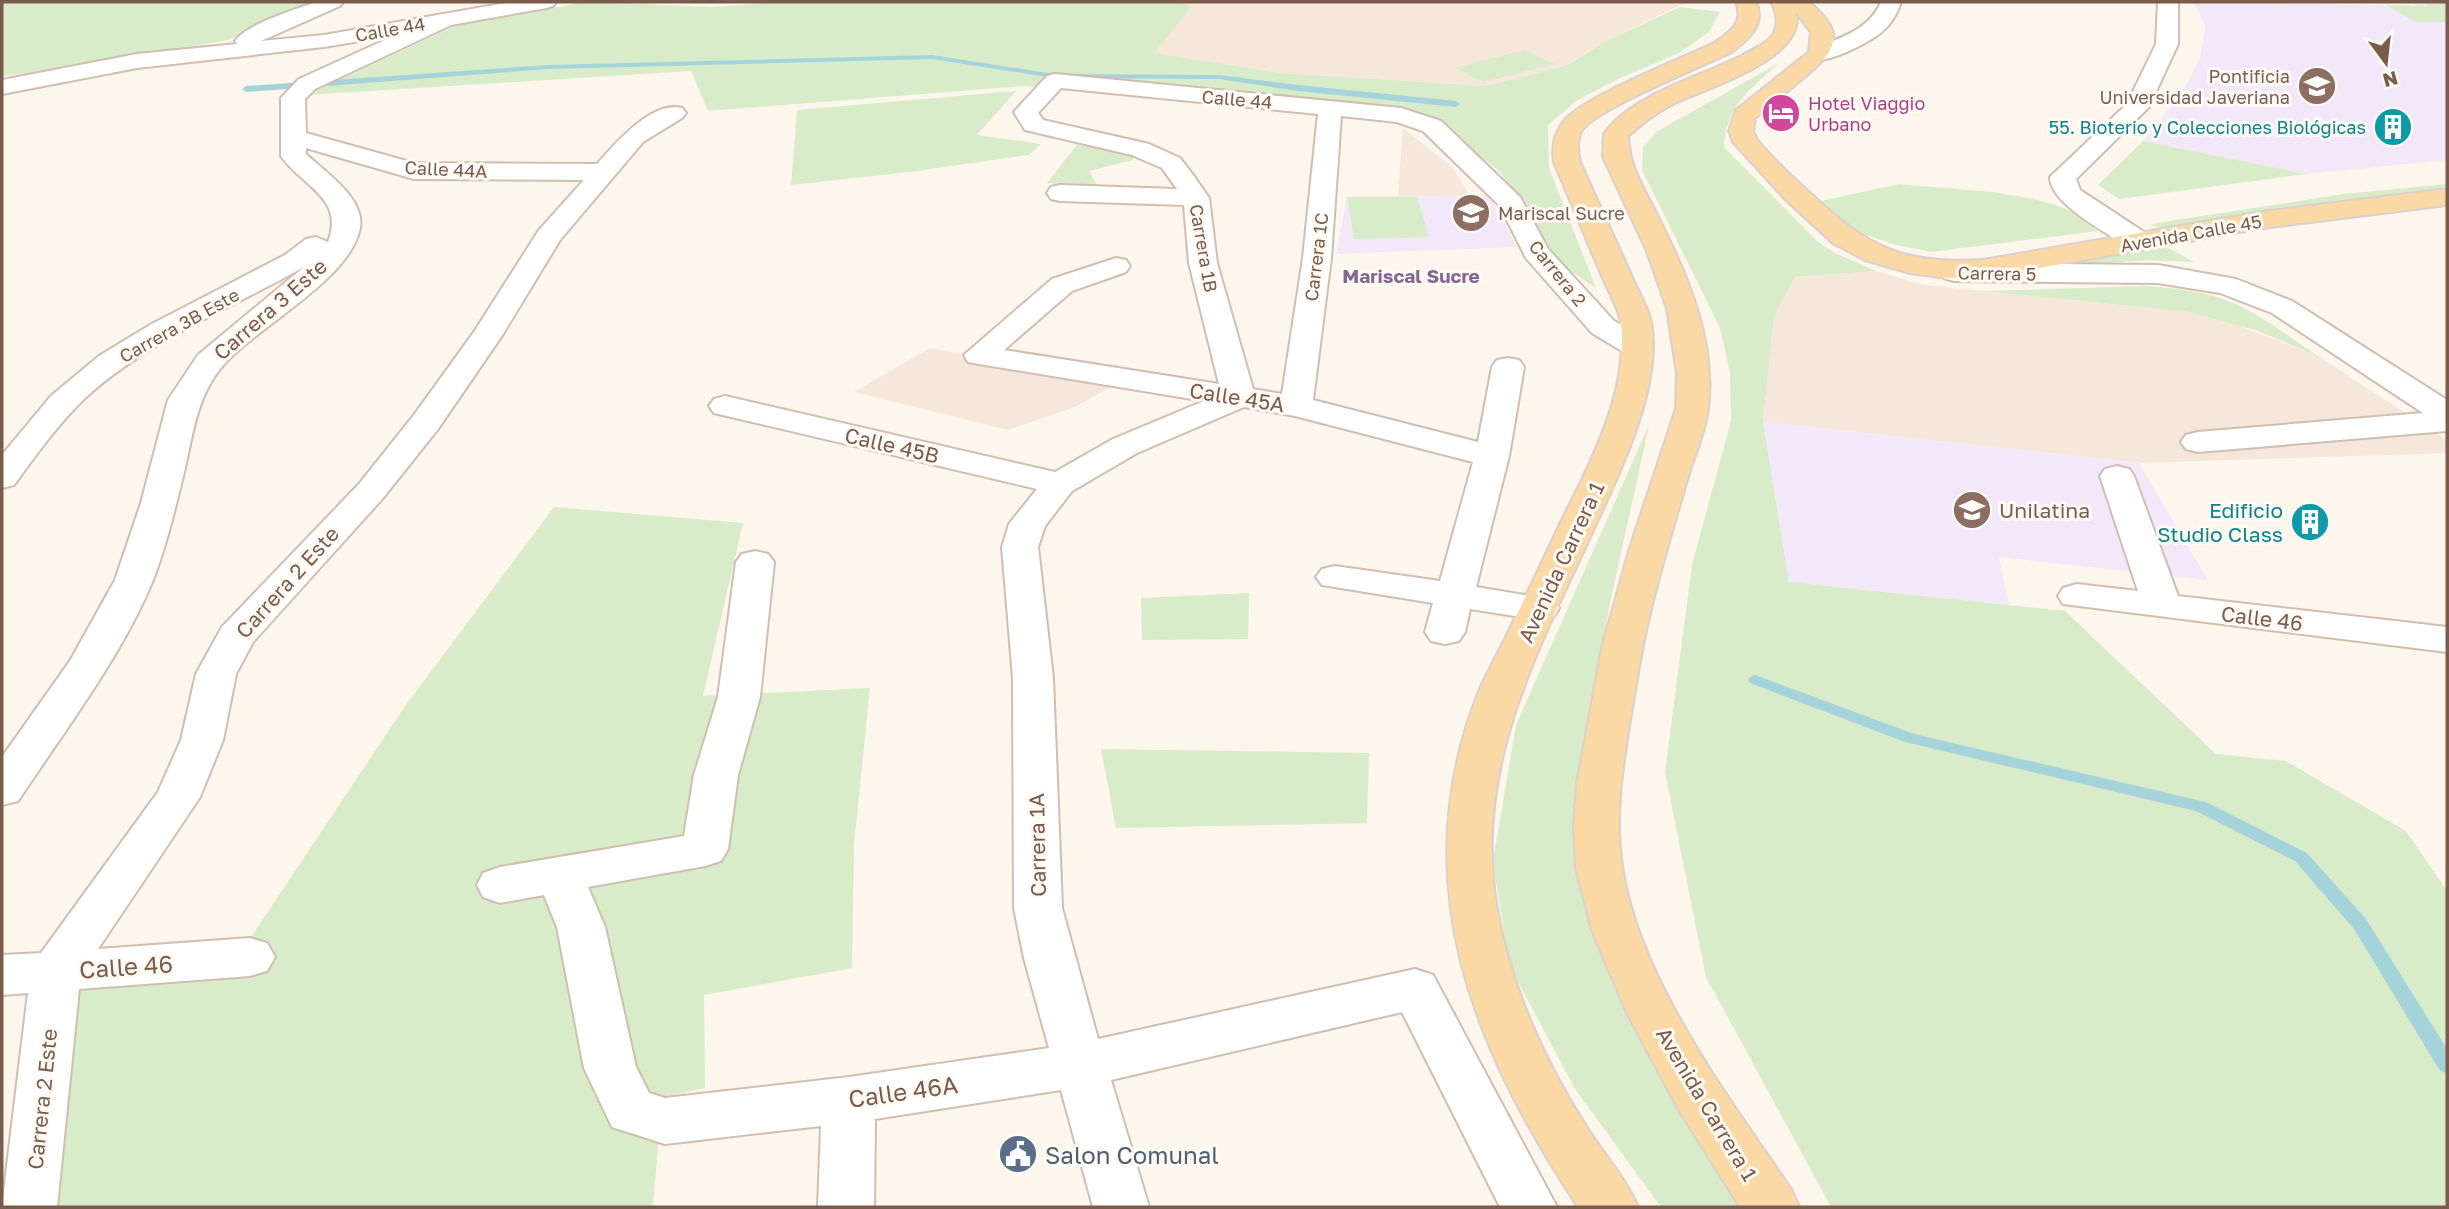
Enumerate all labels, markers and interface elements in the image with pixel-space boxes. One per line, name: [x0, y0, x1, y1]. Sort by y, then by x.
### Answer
street label: Calle 44: [353, 12, 427, 46]
north arrow: [2351, 28, 2421, 98]
place label: Pontificia Universidad Javeriana: [2099, 65, 2290, 108]
school or university icon: Pontificia Universidad Javeriana: [2296, 65, 2338, 107]
text: N: [2381, 67, 2400, 93]
street label: Calle 44: [1201, 85, 1273, 113]
hotel icon: Hotel Viaggio Urbano: [1760, 92, 1802, 134]
place label: Hotel Viaggio Urbano: [1808, 92, 1925, 135]
building icon: 55. Bioterio y Colecciones Biológicas: [2372, 106, 2414, 148]
place label: 55. Bioterio y Colecciones Biológicas: [2049, 116, 2366, 138]
street label: Calle 44A: [404, 156, 488, 182]
school or university icon: Mariscal Sucre: [1450, 192, 1492, 234]
street label: Carrera 1B: [1185, 202, 1223, 294]
place label: Mariscal Sucre: [1498, 202, 1625, 224]
street label: Avenida Calle 45: [2119, 210, 2263, 256]
street label: Carrera 1C: [1300, 211, 1332, 303]
street label: Carrera 2: [1525, 236, 1591, 310]
street label: Carrera 3 Este: [208, 253, 332, 365]
street label: Carrera 5: [1957, 261, 2037, 285]
district label: Mariscal Sucre: [1342, 264, 1480, 287]
street label: Carrera 3B Este: [115, 283, 243, 367]
street label: Calle 45A: [1188, 377, 1286, 417]
street label: Calle 45B: [842, 422, 942, 468]
street label: Avenida Carrera 1: [1512, 477, 1610, 647]
school or university icon: Unilatina: [1951, 489, 1993, 531]
place label: Unilatina: [1999, 497, 2090, 523]
place label: Edificio Studio Class: [2157, 497, 2283, 547]
building icon: Edificio Studio Class: [2289, 501, 2331, 543]
street label: Carrera 2 Este: [230, 521, 344, 643]
street label: Calle 46: [2220, 600, 2304, 636]
street label: Carrera 1A: [1023, 793, 1051, 897]
street label: Calle 46: [78, 948, 174, 984]
street label: Avenida Carrera 1: [1651, 1022, 1763, 1186]
street label: Carrera 2 Este: [22, 1027, 62, 1171]
street label: Calle 46A: [846, 1069, 960, 1113]
public building icon: Salon Comunal: [997, 1133, 1039, 1175]
place label: Salon Comunal: [1045, 1140, 1219, 1169]

